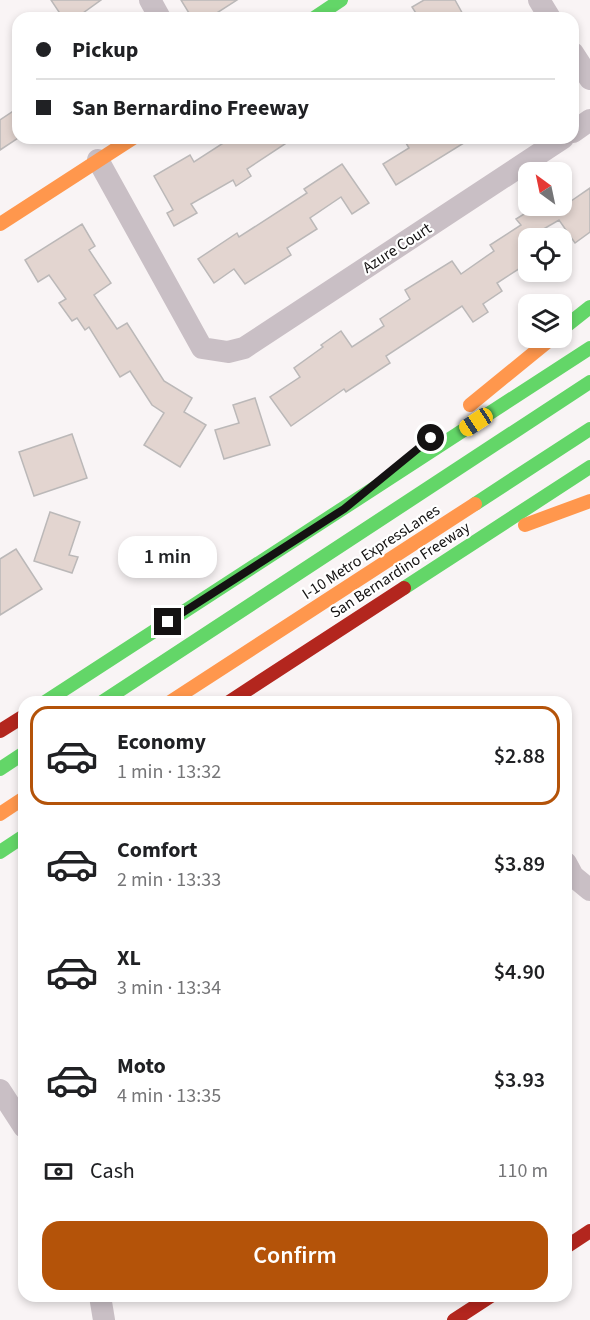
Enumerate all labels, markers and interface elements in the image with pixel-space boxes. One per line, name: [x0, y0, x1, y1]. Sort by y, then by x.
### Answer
text: Pickup: [72, 34, 138, 66]
text: San Bernardino Freeway: [72, 92, 309, 124]
north arrow: [518, 162, 572, 216]
map controls: [518, 162, 572, 348]
street label: Azure Court: [358, 217, 436, 278]
button: locate: [518, 228, 572, 282]
button: layers: [518, 294, 572, 348]
car: [456, 405, 496, 439]
route start: [417, 424, 444, 451]
street label: I-10 Metro ExpressLanes: [298, 499, 444, 605]
street label: San Bernardino Freeway: [326, 516, 475, 624]
callout: 1 min: [118, 535, 218, 577]
text: 1 min: [144, 543, 191, 571]
route end: [154, 608, 181, 635]
text: Economy: [117, 726, 206, 758]
icon: car: [45, 729, 99, 783]
text: $2.88: [494, 740, 545, 772]
text: 1 min · 13:32: [117, 758, 221, 786]
text: Comfort: [117, 834, 198, 866]
icon: car: [45, 837, 99, 891]
text: $3.89: [494, 848, 545, 880]
text: 2 min · 13:33: [117, 866, 221, 894]
text: XL: [117, 942, 141, 974]
icon: car: [45, 945, 99, 999]
text: $4.90: [494, 956, 545, 988]
text: 3 min · 13:34: [117, 974, 221, 1002]
text: Moto: [117, 1050, 166, 1082]
icon: car: [45, 1053, 99, 1107]
text: $3.93: [494, 1064, 545, 1096]
text: 4 min · 13:35: [117, 1082, 221, 1110]
icon: cash: [42, 1155, 75, 1188]
text: Cash: [90, 1155, 135, 1187]
text: 110 m: [498, 1157, 548, 1185]
button: Confirm: [42, 1221, 548, 1290]

